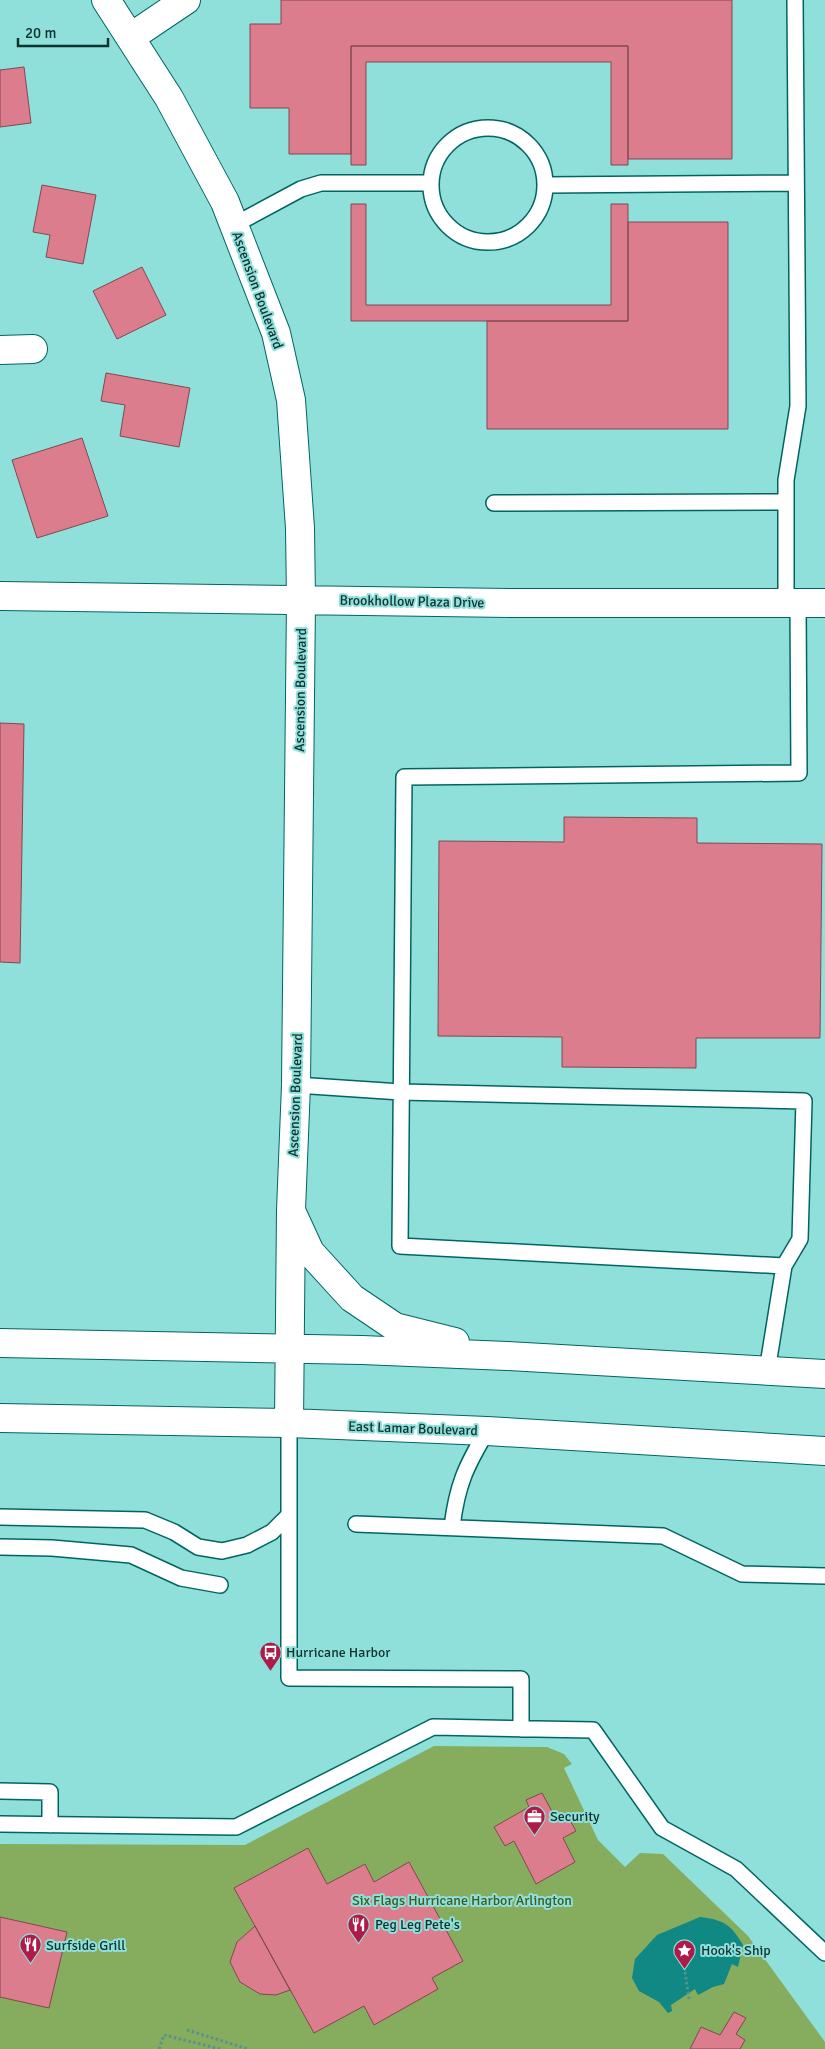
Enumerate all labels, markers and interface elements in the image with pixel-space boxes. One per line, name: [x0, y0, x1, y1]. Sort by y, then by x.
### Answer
scale bar: [18, 15, 108, 47]
text: 20 m: [25, 24, 56, 42]
street label: Ascension Boulevard: [228, 229, 287, 351]
street label: Brookhollow Plaza Drive: [339, 592, 485, 611]
street label: Ascension Boulevard: [291, 628, 310, 752]
street label: Ascension Boulevard: [285, 1033, 306, 1157]
street label: East Lamar Boulevard: [348, 1418, 478, 1439]
bus stop icon: Hurricane Harbor: [258, 1640, 282, 1671]
place label: Hurricane Harbor: [286, 1644, 391, 1661]
office icon: Security: [522, 1804, 546, 1835]
place label: Security: [550, 1808, 600, 1825]
park label: Six Flags Hurricane Harbor Arlington: [352, 1892, 572, 1909]
restaurant icon: Peg Leg Pete's: [347, 1912, 371, 1943]
place label: Peg Leg Pete's: [375, 1916, 460, 1933]
restaurant icon: Surfside Grill: [18, 1933, 42, 1964]
place label: Surfside Grill: [46, 1937, 125, 1954]
place icon: Hook's Ship: [673, 1938, 697, 1969]
place label: Hook's Ship: [701, 1942, 771, 1959]

